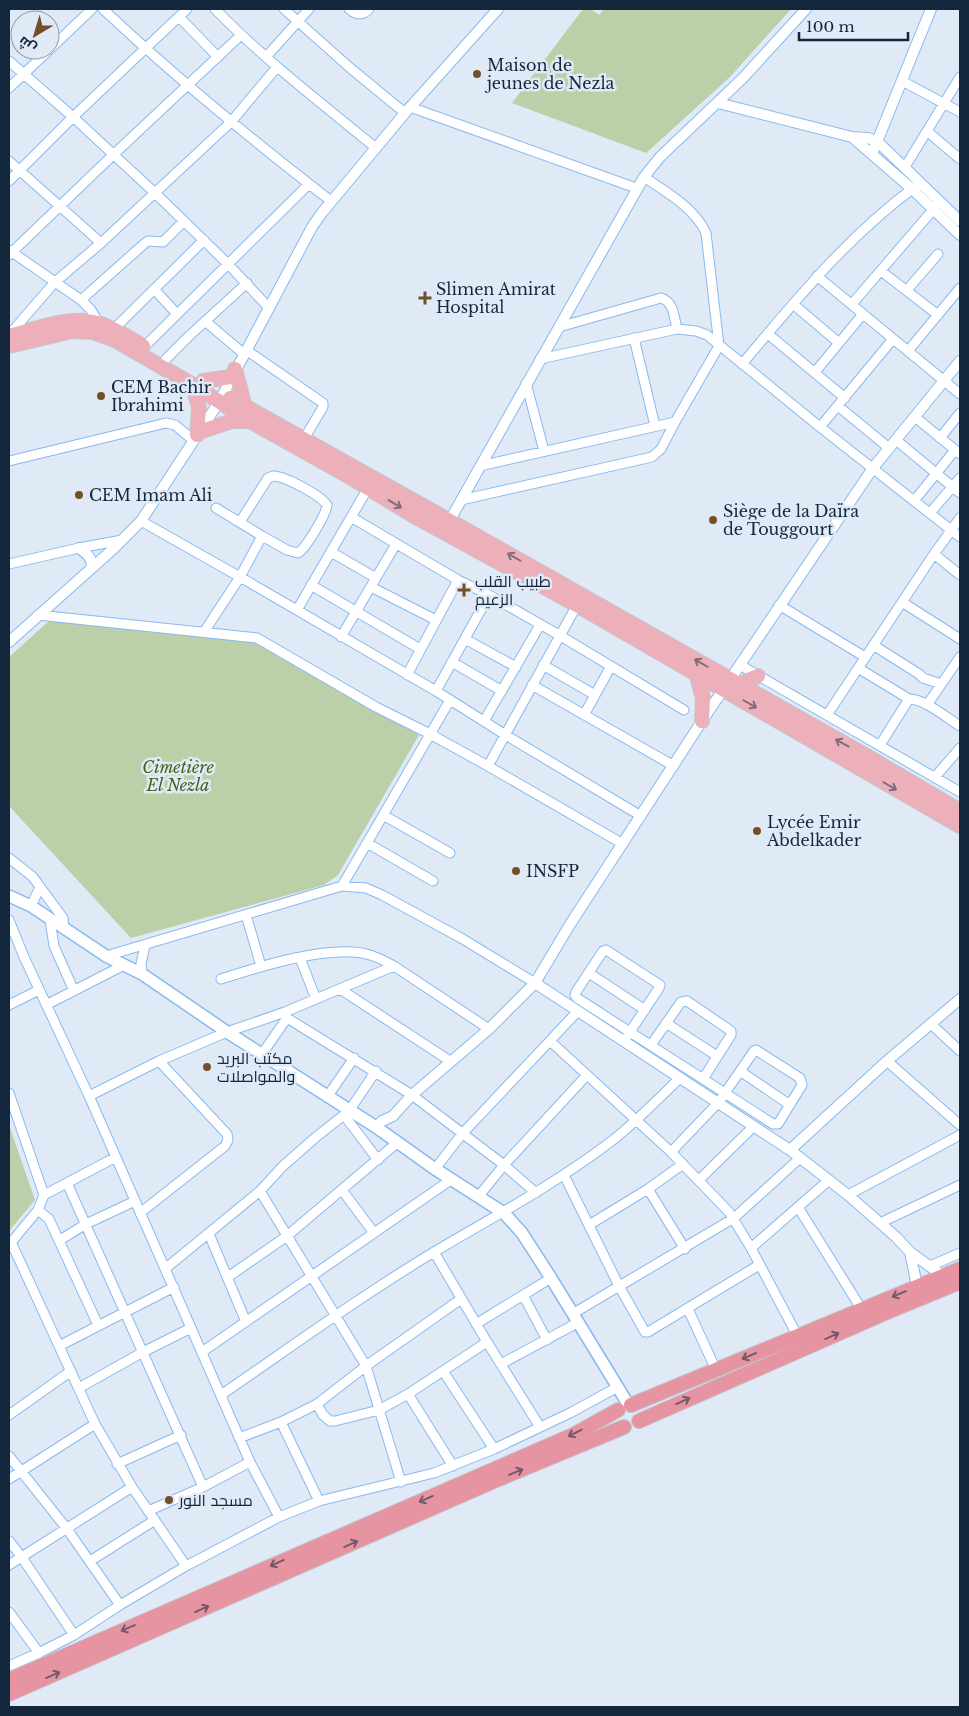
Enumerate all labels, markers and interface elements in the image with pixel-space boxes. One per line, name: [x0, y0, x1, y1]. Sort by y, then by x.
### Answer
north arrow: [10, 10, 60, 60]
scale bar: [799, 10, 908, 42]
text: 100 m: [806, 17, 855, 36]
text: ش: [14, 33, 40, 58]
place label: Maison de jeunes de Nezla: [484, 55, 615, 93]
marker: Maison de jeunes de Nezla: [471, 68, 483, 80]
place label: Slimen Amirat Hospital: [436, 279, 556, 317]
marker: Slimen Amirat Hospital: [418, 291, 432, 305]
place label: CEM Bachir Ibrahimi: [111, 377, 212, 415]
marker: CEM Bachir Ibrahimi: [95, 390, 107, 402]
place label: CEM Imam Ali: [89, 485, 213, 505]
marker: CEM Imam Ali: [73, 489, 85, 501]
one-way arrow: [387, 500, 401, 510]
place label: Siège de la Daïra de Touggourt: [723, 501, 859, 539]
marker: Siège de la Daïra de Touggourt: [707, 514, 719, 526]
one-way arrow: [506, 552, 521, 562]
place label: طبيب القلب الزعيم: [475, 571, 551, 611]
marker: طبيب القلب الزعيم: [457, 583, 471, 597]
one-way arrow: [694, 658, 708, 668]
one-way arrow: [742, 700, 756, 710]
one-way arrow: [835, 738, 850, 748]
park label: Cimetière El Nezla: [142, 757, 214, 795]
one-way arrow: [883, 781, 897, 791]
place label: Lycée Emir Abdelkader: [766, 812, 862, 850]
marker: Lycée Emir Abdelkader: [751, 825, 763, 837]
place label: INSFP: [526, 861, 579, 881]
marker: INSFP: [510, 865, 522, 877]
place label: مكتب البريد والمواصلات: [217, 1048, 295, 1086]
marker: مكتب البريد والمواصلات: [201, 1061, 213, 1073]
one-way arrow: [892, 1290, 907, 1300]
one-way arrow: [824, 1331, 839, 1341]
one-way arrow: [742, 1352, 757, 1362]
one-way arrow: [675, 1396, 690, 1406]
one-way arrow: [568, 1429, 583, 1438]
one-way arrow: [508, 1466, 523, 1476]
place label: مسجد النور: [178, 1490, 253, 1510]
marker: مسجد النور: [163, 1494, 175, 1506]
one-way arrow: [419, 1494, 434, 1504]
one-way arrow: [343, 1539, 358, 1549]
one-way arrow: [270, 1559, 285, 1569]
one-way arrow: [194, 1604, 209, 1614]
one-way arrow: [121, 1623, 136, 1633]
one-way arrow: [45, 1669, 60, 1679]

